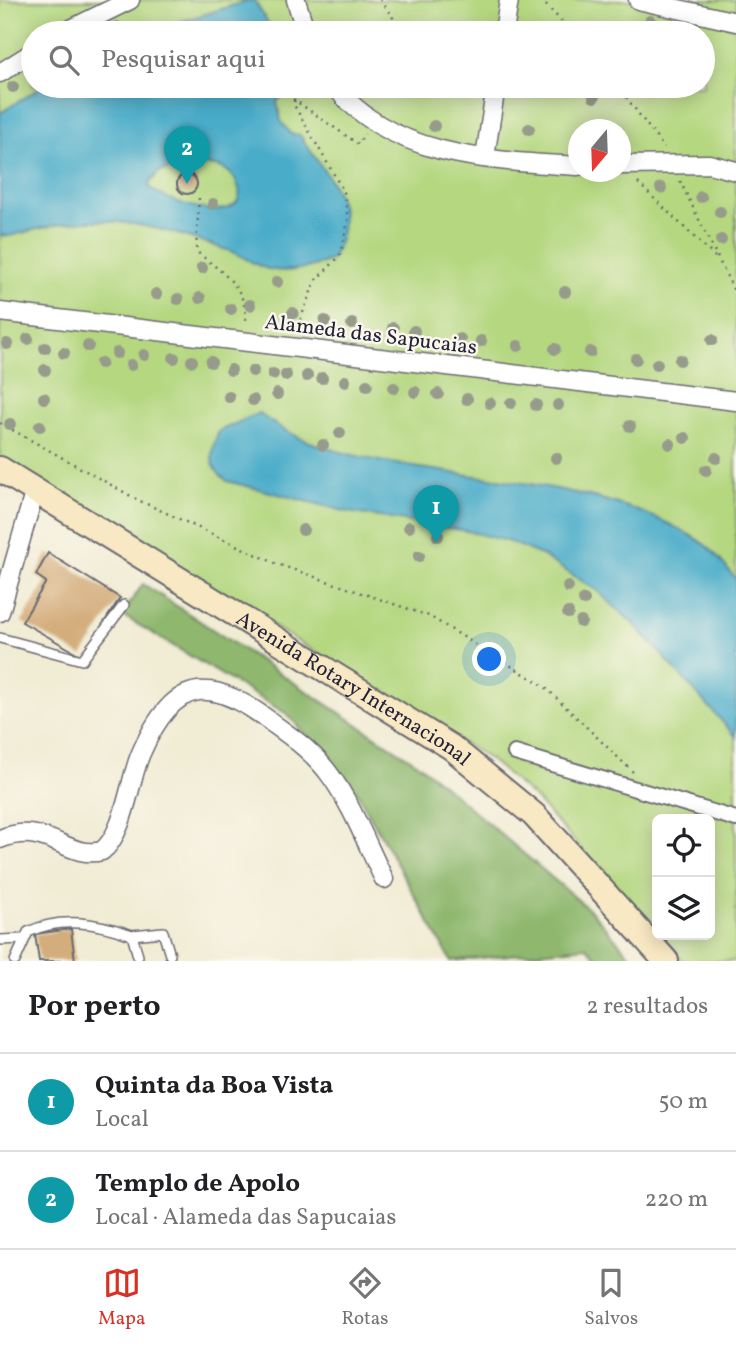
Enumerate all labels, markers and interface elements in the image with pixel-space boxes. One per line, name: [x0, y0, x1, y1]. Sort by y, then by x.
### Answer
search box: [21, 21, 715, 98]
icon: search: [45, 41, 83, 79]
text: Pesquisar aqui: [101, 42, 266, 78]
north arrow: [568, 119, 631, 182]
pin: 2: [164, 126, 210, 184]
street label: Alameda das Sapucaias: [263, 308, 479, 363]
pin: 1: [413, 485, 459, 543]
street label: Avenida Rotary Internacional: [230, 605, 476, 773]
your location: [472, 642, 506, 676]
map controls: [652, 814, 715, 940]
button: locate: [652, 814, 715, 877]
button: layers: [652, 877, 715, 940]
text: Por perto: [28, 986, 161, 1028]
text: 2 resultados: [586, 991, 708, 1023]
text: Quinta da Boa Vista: [95, 1068, 334, 1104]
text: 1: [46, 1086, 56, 1118]
text: 50 m: [659, 1086, 708, 1118]
text: Local: [95, 1104, 149, 1136]
text: Templo de Apolo: [95, 1166, 300, 1202]
text: 2: [45, 1184, 57, 1216]
text: 220 m: [645, 1184, 708, 1216]
text: Local · Alameda das Sapucaias: [95, 1202, 396, 1234]
tab: Mapa: [98, 1264, 145, 1332]
tab: Rotas: [341, 1264, 388, 1332]
tab: Salvos: [584, 1264, 638, 1332]

